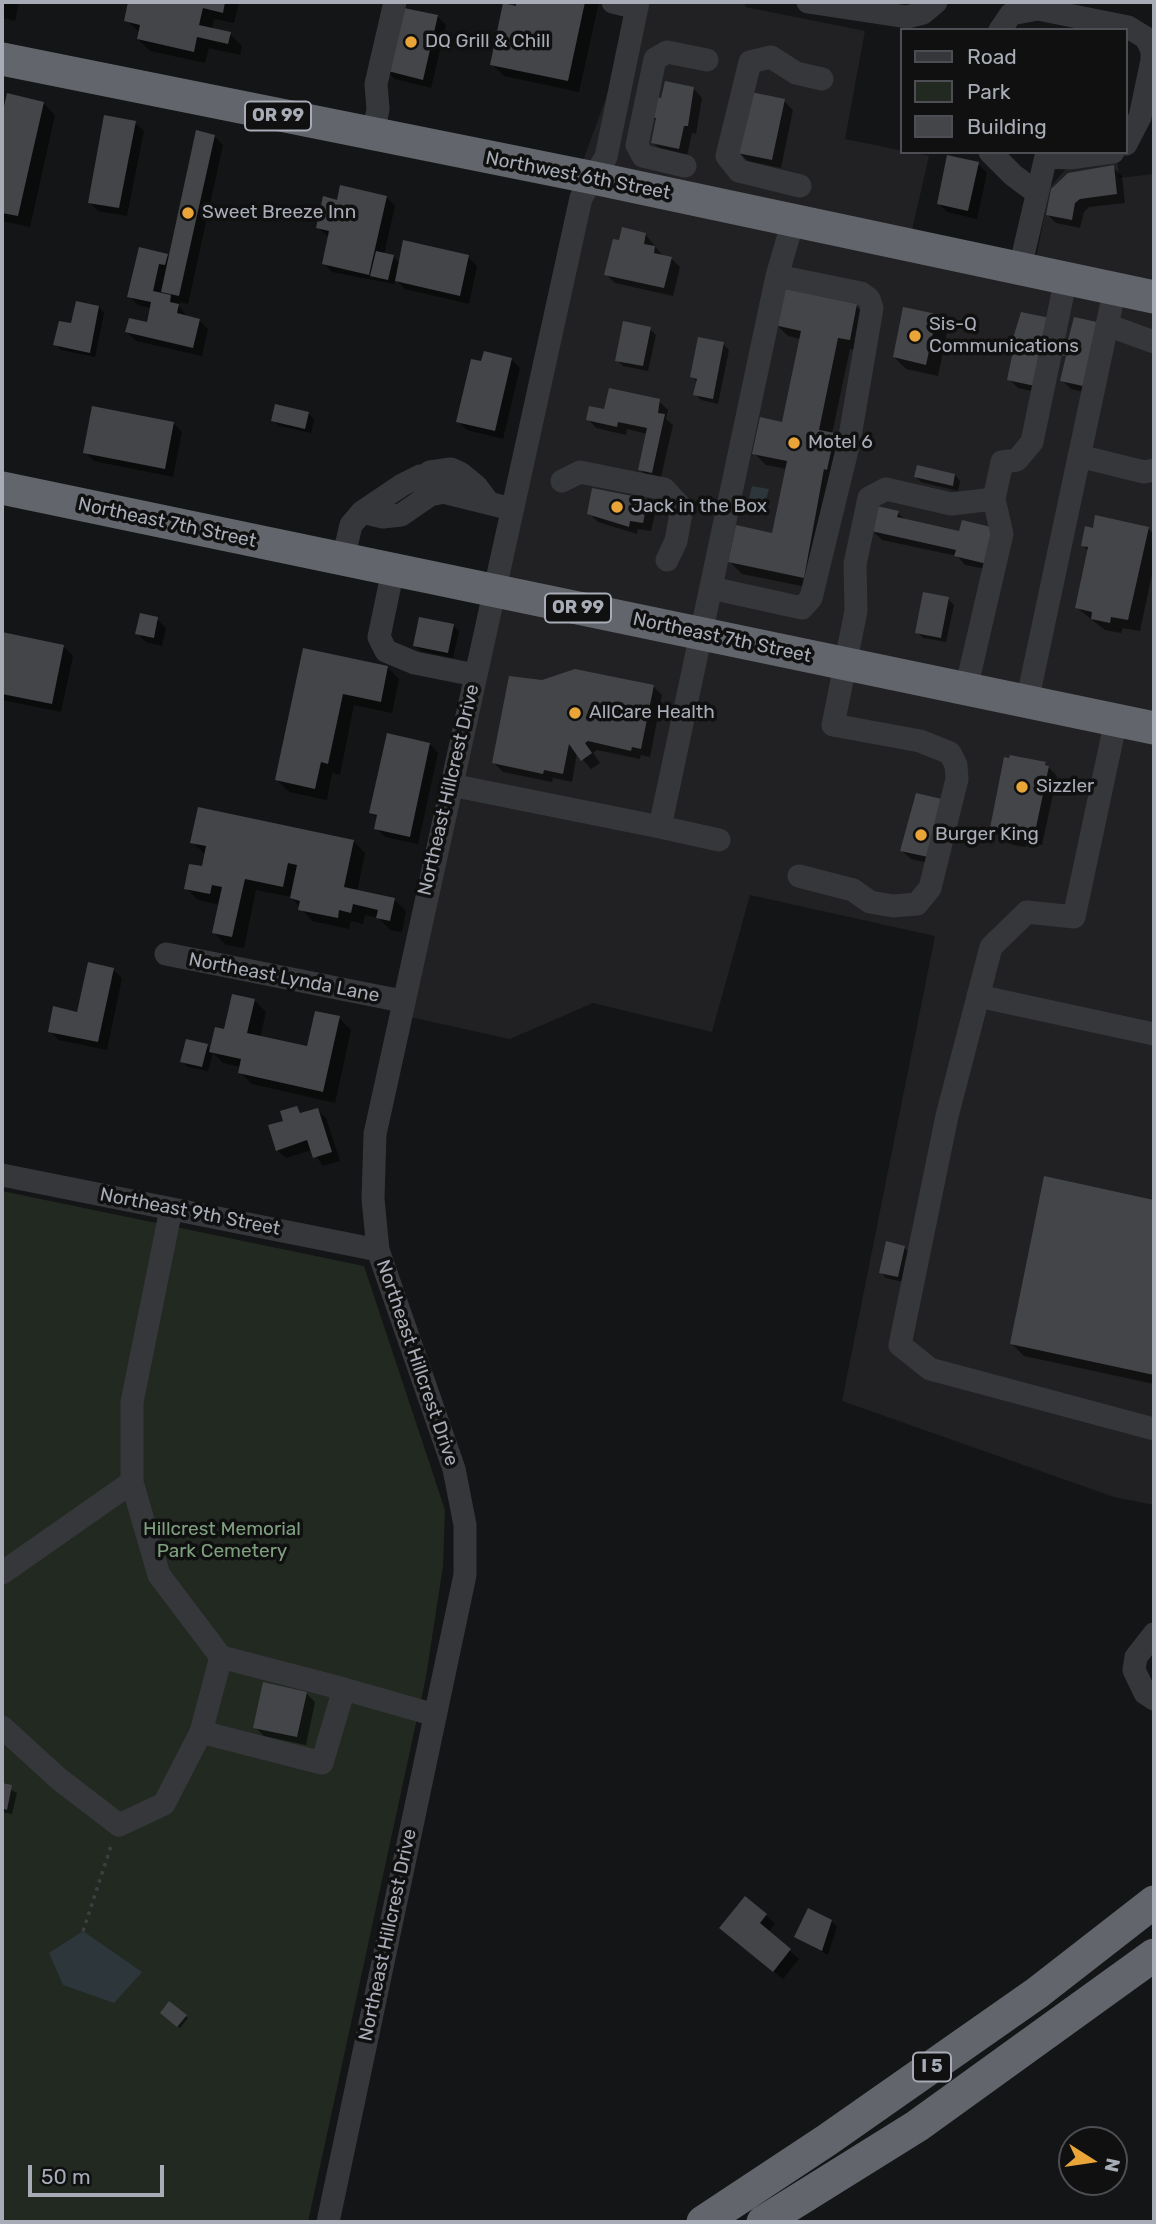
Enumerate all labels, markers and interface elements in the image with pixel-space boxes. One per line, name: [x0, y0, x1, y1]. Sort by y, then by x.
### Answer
legend: [900, 28, 1128, 154]
place label: DQ Grill & Chill: [425, 31, 550, 53]
marker: DQ Grill & Chill: [403, 34, 419, 50]
text: Road: [967, 44, 1017, 69]
text: Park: [967, 79, 1011, 104]
road number: OR 99: [245, 102, 311, 131]
text: Building: [967, 114, 1047, 139]
street label: Northwest 6th Street: [484, 147, 672, 205]
place label: Sweet Breeze Inn: [202, 202, 356, 224]
marker: Sweet Breeze Inn: [180, 205, 196, 221]
place label: Sis-Q Communications: [929, 314, 1079, 358]
marker: Sis-Q Communications: [907, 328, 923, 344]
place label: Motel 6: [808, 432, 873, 454]
marker: Motel 6: [786, 435, 802, 451]
street label: Northeast 7th Street: [76, 493, 258, 553]
place label: Jack in the Box: [631, 496, 767, 518]
marker: Jack in the Box: [609, 499, 625, 515]
road number: OR 99: [545, 594, 611, 622]
street label: Northeast 7th Street: [631, 608, 813, 668]
street label: Northeast Hillcrest Drive: [414, 682, 484, 898]
place label: AllCare Health: [589, 702, 715, 724]
marker: AllCare Health: [567, 705, 583, 721]
place label: Sizzler: [1036, 776, 1094, 798]
marker: Sizzler: [1014, 779, 1030, 795]
place label: Burger King: [935, 824, 1039, 846]
marker: Burger King: [913, 827, 929, 843]
street label: Northeast Lynda Lane: [187, 948, 381, 1008]
street label: Northeast 9th Street: [98, 1183, 282, 1241]
street label: Northeast Hillcrest Drive: [371, 1257, 463, 1469]
park label: Hillcrest Memorial Park Cemetery: [143, 1519, 301, 1563]
street label: Northeast Hillcrest Drive: [354, 1827, 422, 2043]
road number: I 5: [913, 2052, 951, 2082]
north arrow: [1058, 2126, 1128, 2196]
scale bar: [32, 2150, 168, 2194]
text: N: [1099, 2156, 1125, 2174]
text: 50 m: [41, 2164, 91, 2189]

